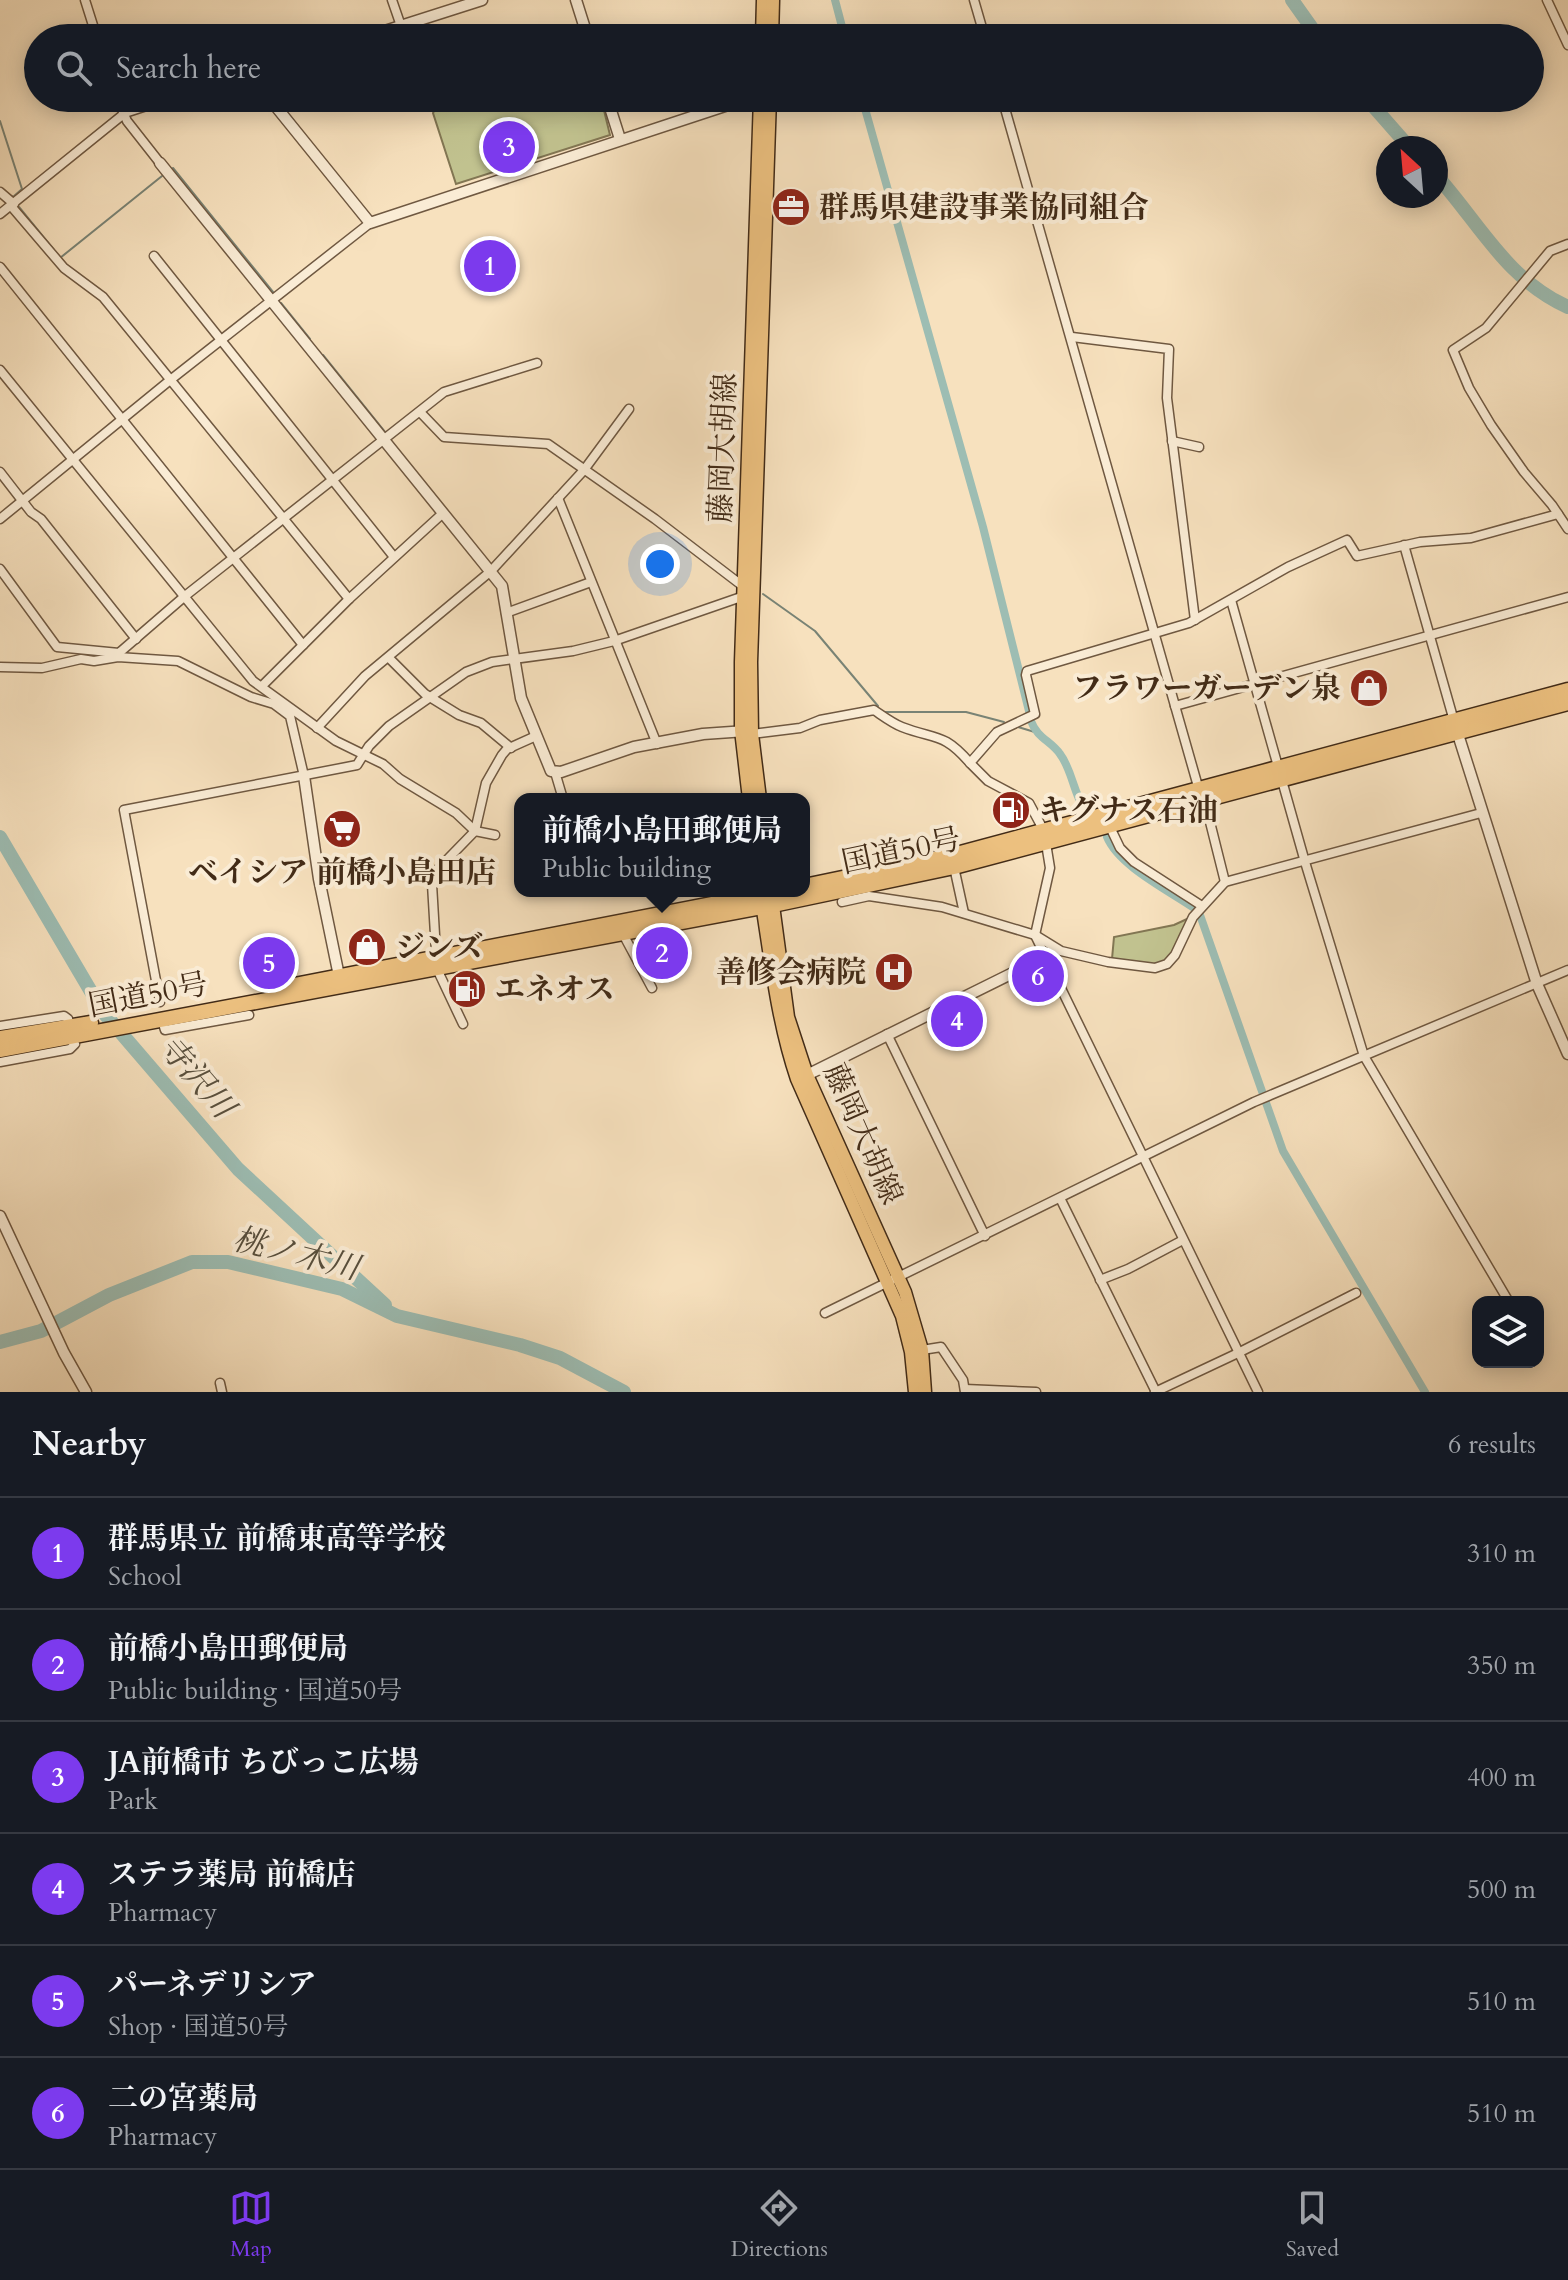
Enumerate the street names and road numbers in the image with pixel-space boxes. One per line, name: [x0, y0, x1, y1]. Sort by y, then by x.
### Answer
street label: 藤岡大胡線: [700, 372, 746, 524]
street label: 国道50号: [838, 818, 964, 884]
street label: 国道50号: [85, 963, 211, 1027]
street label: 藤岡大胡線: [814, 1057, 912, 1211]

